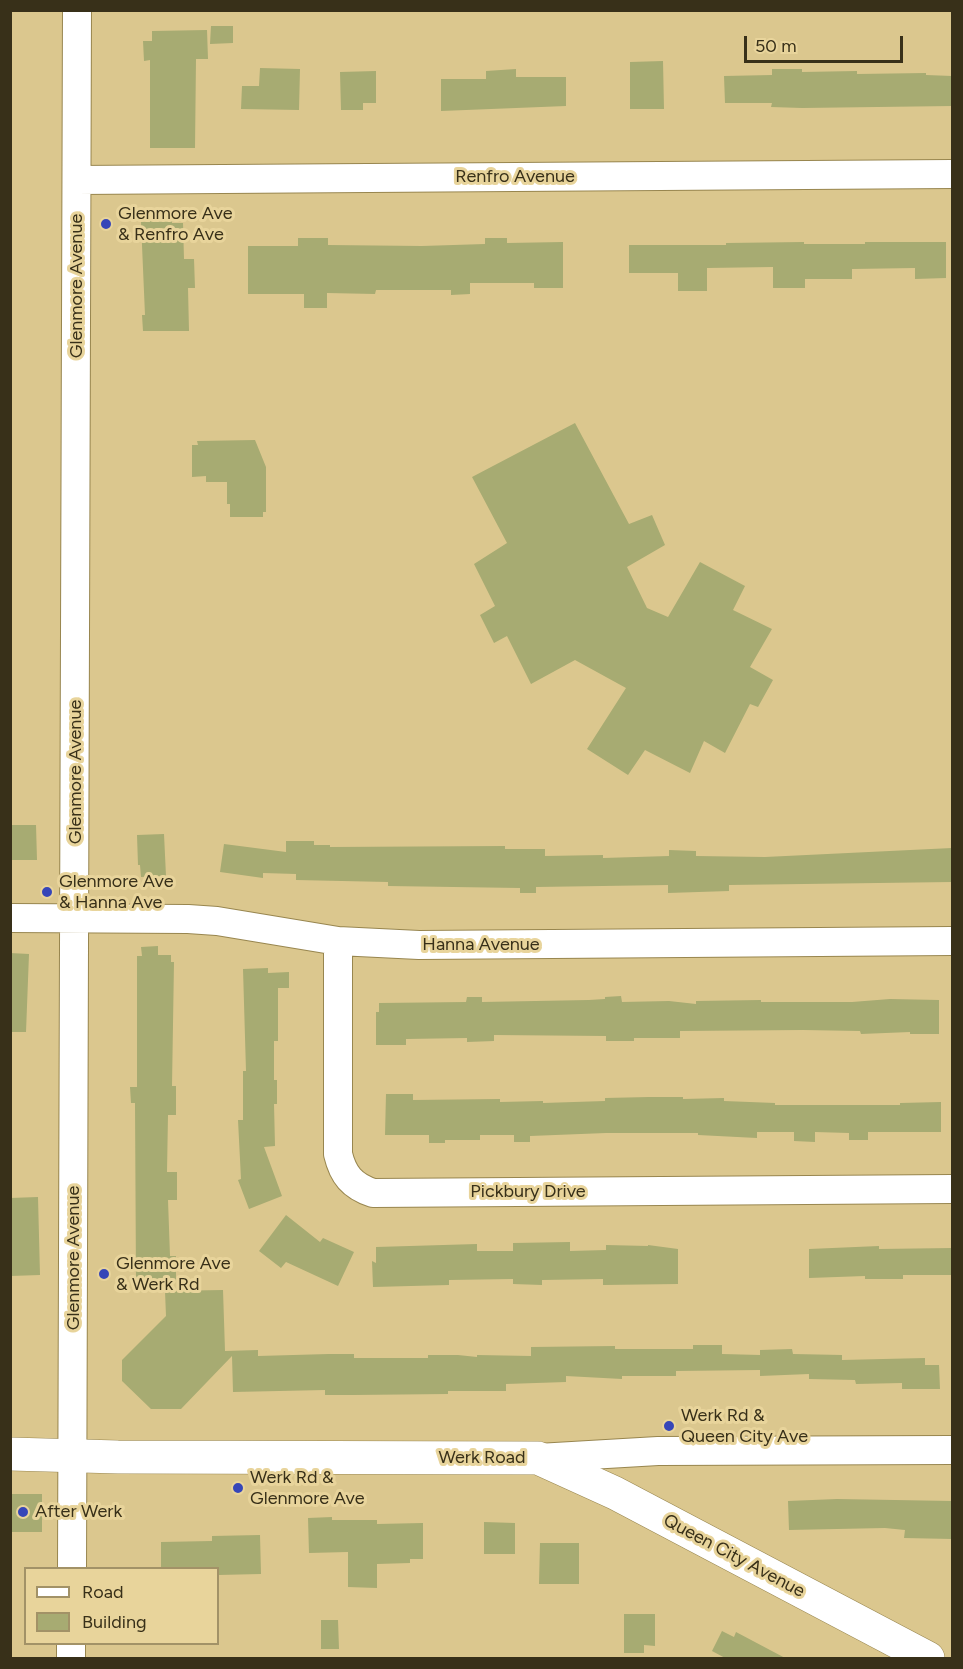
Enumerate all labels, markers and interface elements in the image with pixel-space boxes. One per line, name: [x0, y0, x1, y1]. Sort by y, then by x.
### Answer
scale bar: [747, 24, 906, 62]
text: 50 m: [755, 35, 797, 57]
street label: Renfro Avenue: [455, 166, 575, 188]
place label: Glenmore Ave & Renfro Ave: [118, 203, 233, 246]
street label: Glenmore Avenue: [66, 214, 88, 358]
marker: Glenmore Ave & Renfro Ave: [99, 217, 113, 231]
street label: Glenmore Avenue: [65, 700, 87, 844]
place label: Glenmore Ave & Hanna Ave: [59, 871, 174, 914]
marker: Glenmore Ave & Hanna Ave: [40, 885, 54, 899]
street label: Hanna Avenue: [422, 934, 540, 956]
street label: Pickbury Drive: [470, 1181, 586, 1203]
street label: Glenmore Avenue: [63, 1186, 85, 1330]
place label: Glenmore Ave & Werk Rd: [116, 1253, 231, 1296]
marker: Glenmore Ave & Werk Rd: [97, 1267, 111, 1281]
place label: Werk Rd & Queen City Ave: [681, 1405, 808, 1448]
marker: Werk Rd & Queen City Ave: [662, 1419, 676, 1433]
street label: Werk Road: [438, 1447, 526, 1469]
place label: Werk Rd & Glenmore Ave: [250, 1467, 365, 1510]
marker: Werk Rd & Glenmore Ave: [231, 1481, 245, 1495]
place label: After Werk: [35, 1501, 122, 1523]
marker: After Werk: [16, 1505, 30, 1519]
street label: Queen City Avenue: [660, 1510, 808, 1602]
legend: [24, 1567, 219, 1645]
text: Road: [82, 1581, 123, 1603]
text: Building: [82, 1611, 147, 1633]

